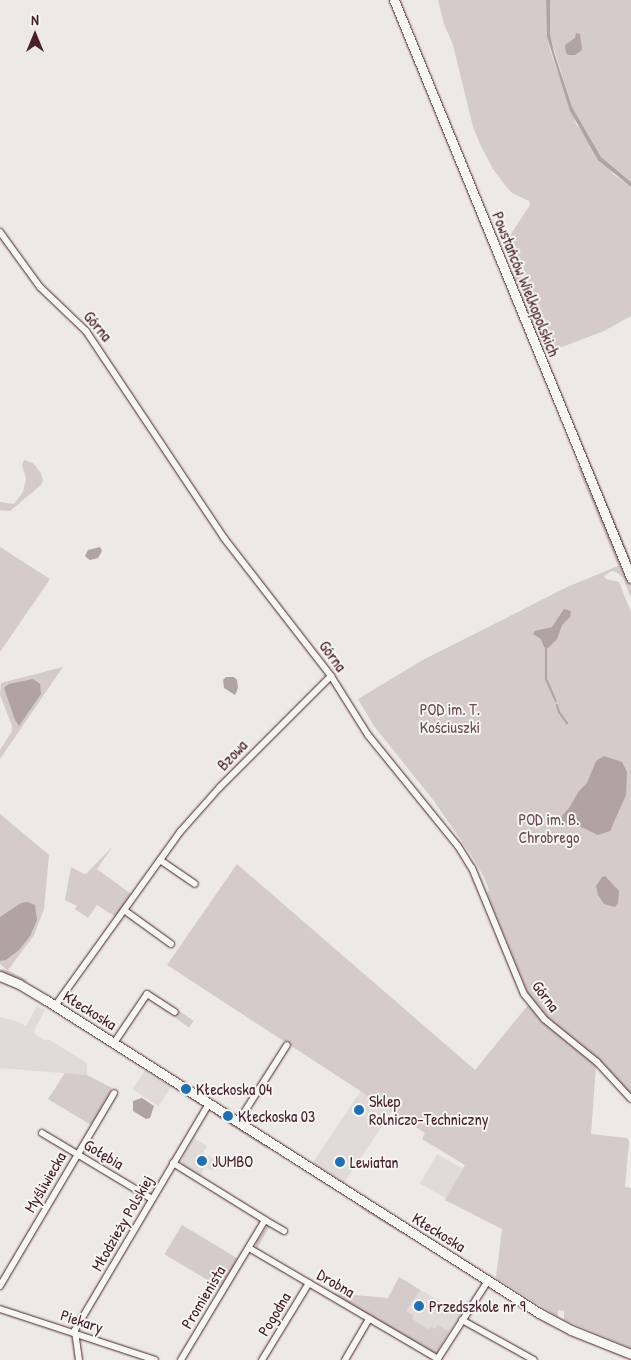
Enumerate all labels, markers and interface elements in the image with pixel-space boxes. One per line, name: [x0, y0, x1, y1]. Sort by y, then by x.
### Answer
north arrow: [10, 10, 60, 60]
text: N: [31, 10, 39, 29]
street label: Powstańców Wielkopolskich: [488, 209, 564, 359]
street label: Górna: [80, 307, 116, 345]
street label: Górna: [315, 637, 351, 675]
park label: POD im. T. Kościuszki: [420, 699, 480, 737]
street label: Bzowa: [213, 736, 251, 774]
park label: POD im. B. Chrobrego: [519, 809, 579, 847]
street label: Górna: [528, 977, 564, 1015]
street label: Kłeckoska: [60, 986, 120, 1034]
place label: Kłeckoska 04: [196, 1079, 272, 1099]
marker: Kłeckoska 04: [180, 1083, 192, 1095]
place label: Sklep Rolniczo-Techniczny: [369, 1091, 488, 1129]
marker: Sklep Rolniczo-Techniczny: [353, 1104, 365, 1116]
place label: Kłeckoska 03: [238, 1106, 315, 1126]
marker: Kłeckoska 03: [222, 1110, 234, 1122]
street label: Gołębia: [81, 1135, 127, 1173]
street label: Myśliwiecka: [20, 1148, 70, 1216]
place label: JUMBO: [212, 1151, 253, 1171]
place label: Lewiatan: [350, 1152, 399, 1172]
marker: JUMBO: [196, 1155, 208, 1167]
marker: Lewiatan: [334, 1156, 346, 1168]
street label: Młodzieży Polskiej: [87, 1172, 157, 1274]
street label: Kłeckoska: [409, 1208, 469, 1256]
street label: Promienista: [177, 1262, 229, 1332]
street label: Drobna: [314, 1265, 358, 1301]
street label: Pogodna: [254, 1289, 294, 1339]
place label: Przedszkole nr 9: [429, 1296, 526, 1316]
marker: Przedszkole nr 9: [413, 1300, 425, 1312]
street label: Piekary: [58, 1305, 106, 1337]

